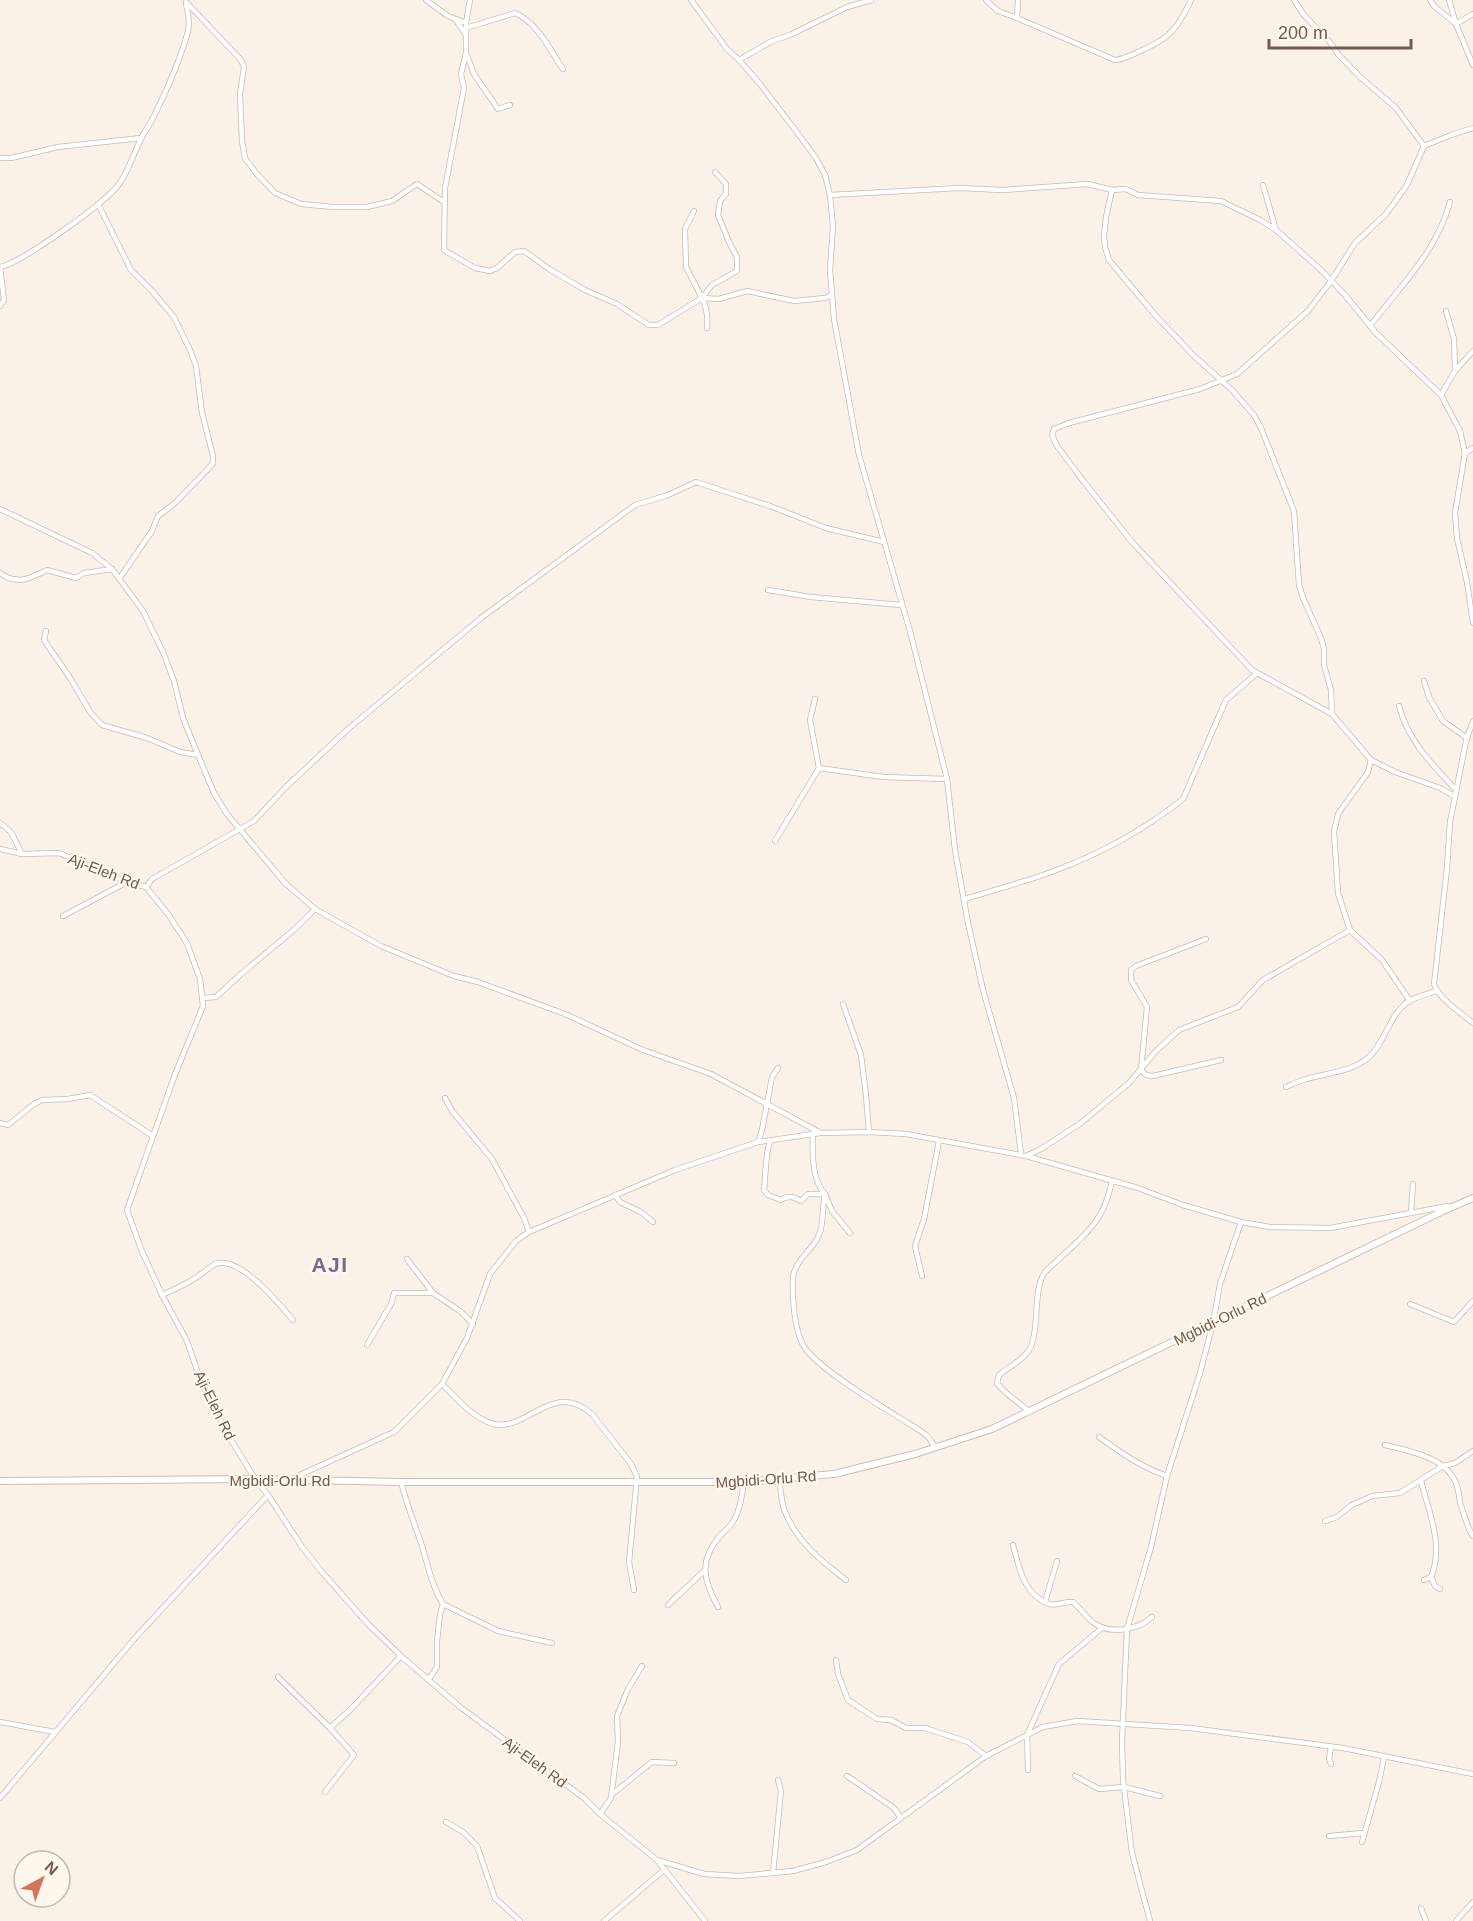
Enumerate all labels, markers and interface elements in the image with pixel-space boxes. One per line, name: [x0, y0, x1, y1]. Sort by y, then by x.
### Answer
scale bar: [1269, 12, 1412, 50]
text: 200 m: [1278, 23, 1328, 43]
street label: Aji-Eleh Rd: [66, 850, 142, 892]
district label: AJI: [311, 1253, 349, 1276]
street label: Mgbidi-Orlu Rd: [1171, 1289, 1269, 1349]
street label: Aji-Eleh Rd: [191, 1368, 239, 1442]
street label: Mgbidi-Orlu Rd: [715, 1467, 817, 1491]
street label: Mgbidi-Orlu Rd: [230, 1472, 330, 1489]
street label: Aji-Eleh Rd: [500, 1733, 570, 1791]
north arrow: [12, 1849, 72, 1909]
text: N: [42, 1858, 61, 1878]

